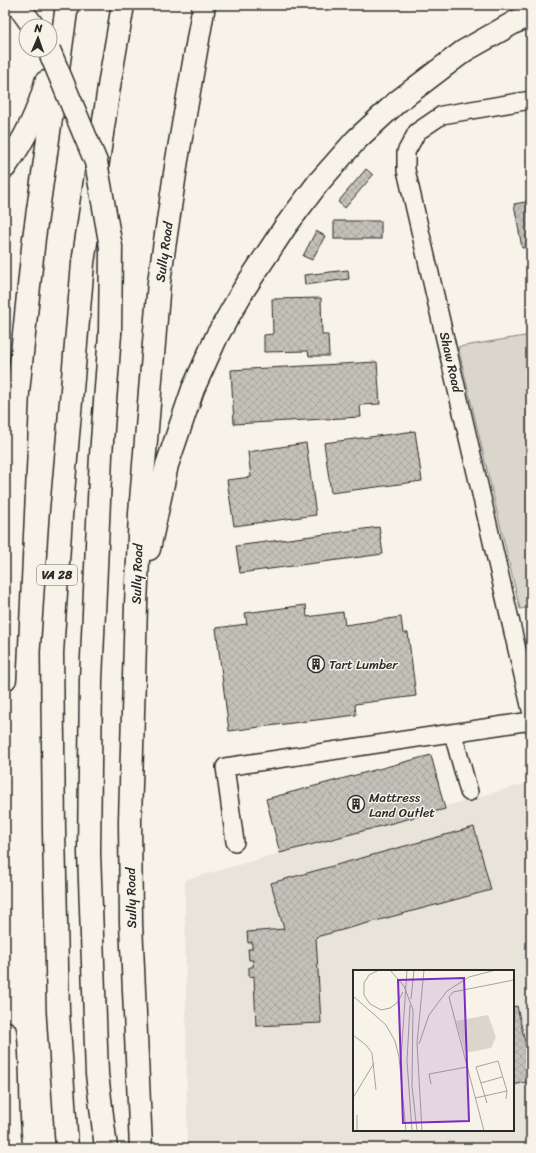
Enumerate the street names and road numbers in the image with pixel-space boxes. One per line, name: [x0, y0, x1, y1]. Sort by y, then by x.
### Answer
street label: Sully Road: [148, 219, 180, 284]
street label: Shaw Road: [433, 329, 469, 396]
street label: Sully Road: [124, 542, 150, 605]
road number: VA 28: [37, 565, 77, 585]
street label: Sully Road: [119, 866, 143, 928]

